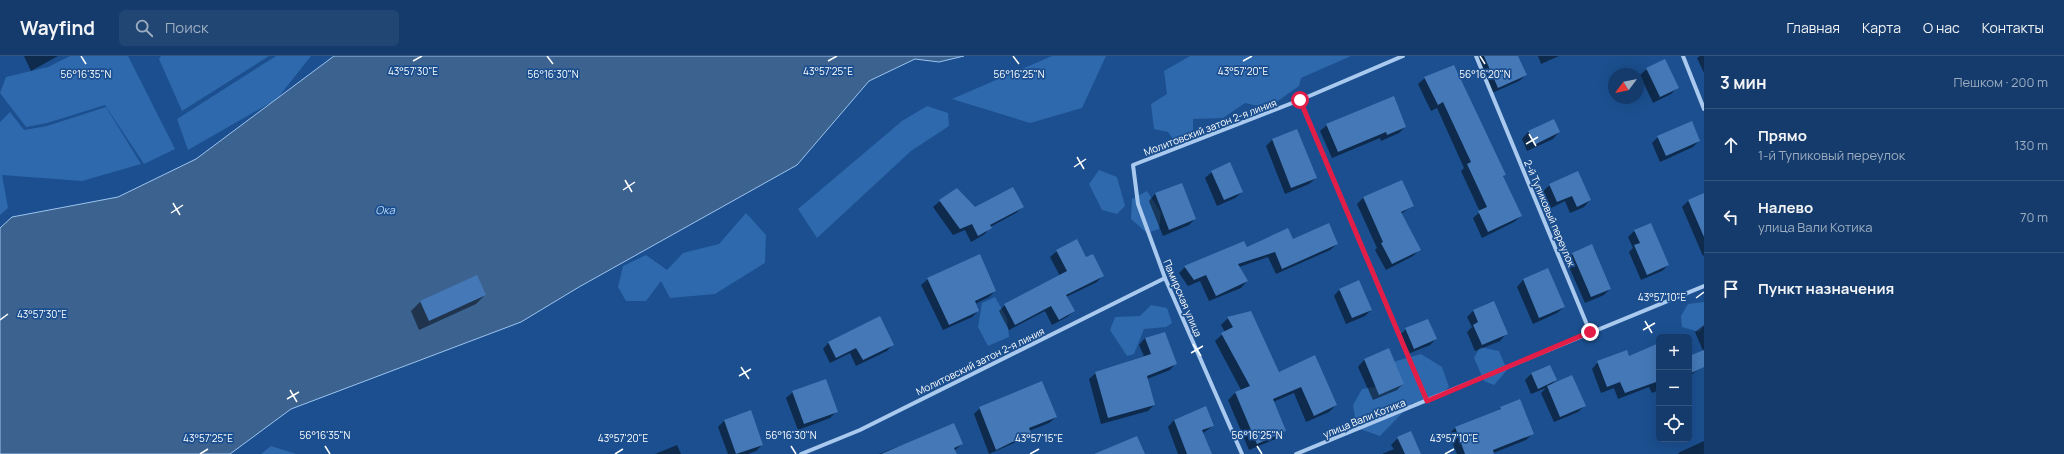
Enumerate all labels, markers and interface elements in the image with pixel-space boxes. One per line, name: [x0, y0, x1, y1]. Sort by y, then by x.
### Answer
search box: [119, 10, 399, 46]
text: Wayfind: [20, 15, 95, 41]
icon: search: [133, 17, 155, 39]
text: Поиск: [165, 17, 208, 38]
text: Главная: [1787, 18, 1840, 37]
text: Карта: [1862, 18, 1901, 37]
text: О нас: [1923, 18, 1960, 37]
text: Контакты: [1982, 18, 2044, 37]
text: 43°57'30"E: [388, 64, 438, 78]
text: 43°57'25"E: [803, 64, 853, 78]
text: 43°57'20"E: [1218, 64, 1268, 78]
text: 56°16'35"N: [61, 67, 112, 81]
text: 56°16'30"N: [527, 67, 579, 81]
text: 56°16'25"N: [994, 67, 1045, 81]
text: 56°16'20"N: [1459, 67, 1511, 81]
north arrow: [1608, 68, 1644, 104]
text: 3 мин: [1720, 71, 1767, 94]
text: Пешком · 200 m: [1954, 73, 2048, 91]
route start: [1291, 91, 1309, 109]
street label: Молитовский затон 2-я линия: [1142, 95, 1278, 159]
text: Прямо: [1758, 125, 1807, 146]
icon: ahead: [1720, 134, 1742, 156]
text: 130 m: [2014, 136, 2048, 154]
text: 1-й Тупиковый переулок: [1758, 146, 1905, 164]
street label: 2-й Тупиковый переулок: [1521, 157, 1579, 270]
text: Налево: [1758, 197, 1813, 218]
water label: Ока: [375, 202, 396, 217]
icon: left: [1720, 206, 1742, 228]
text: 70 m: [2020, 208, 2048, 226]
text: улица Вали Котика: [1758, 218, 1872, 236]
street label: Памирская улица: [1160, 257, 1206, 339]
icon: arrive: [1720, 278, 1742, 300]
text: Пункт назначения: [1758, 278, 1894, 299]
text: 43°57'10"E: [1638, 290, 1687, 304]
text: 43°57'30"E: [17, 307, 67, 321]
route end: [1581, 323, 1599, 341]
street label: Молитовский затон 2-я линия: [913, 324, 1047, 398]
map controls: [1656, 334, 1692, 442]
button: +: [1656, 334, 1692, 370]
button: −: [1656, 370, 1692, 406]
street label: улица Вали Котика: [1321, 395, 1407, 441]
button: locate: [1656, 406, 1692, 442]
text: 56°16'35"N: [300, 428, 351, 442]
text: 56°16'30"N: [765, 428, 817, 442]
text: 56°16'25"N: [1232, 428, 1283, 442]
text: 43°57'25"E: [183, 431, 233, 445]
text: 43°57'20"E: [598, 431, 648, 445]
text: 43°57'15"E: [1015, 431, 1063, 445]
text: 43°57'10"E: [1430, 431, 1479, 445]

